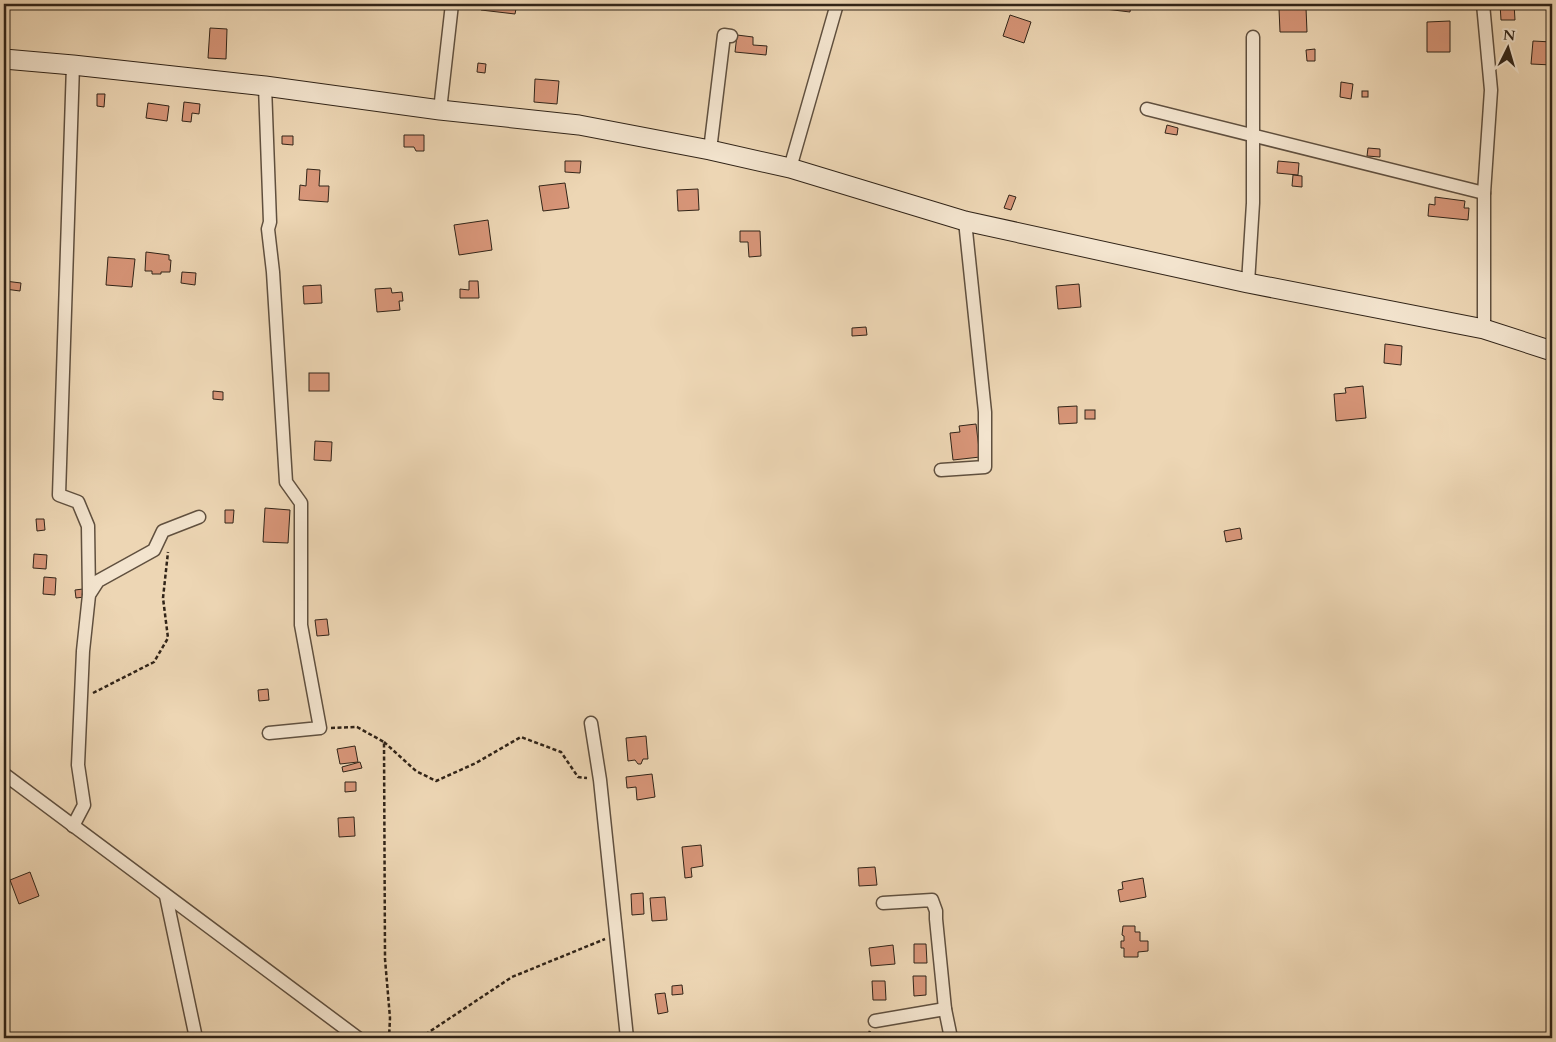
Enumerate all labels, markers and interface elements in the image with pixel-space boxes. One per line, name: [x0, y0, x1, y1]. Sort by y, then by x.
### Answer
north arrow: [1484, 22, 1534, 72]
text: N: [1502, 26, 1516, 46]

